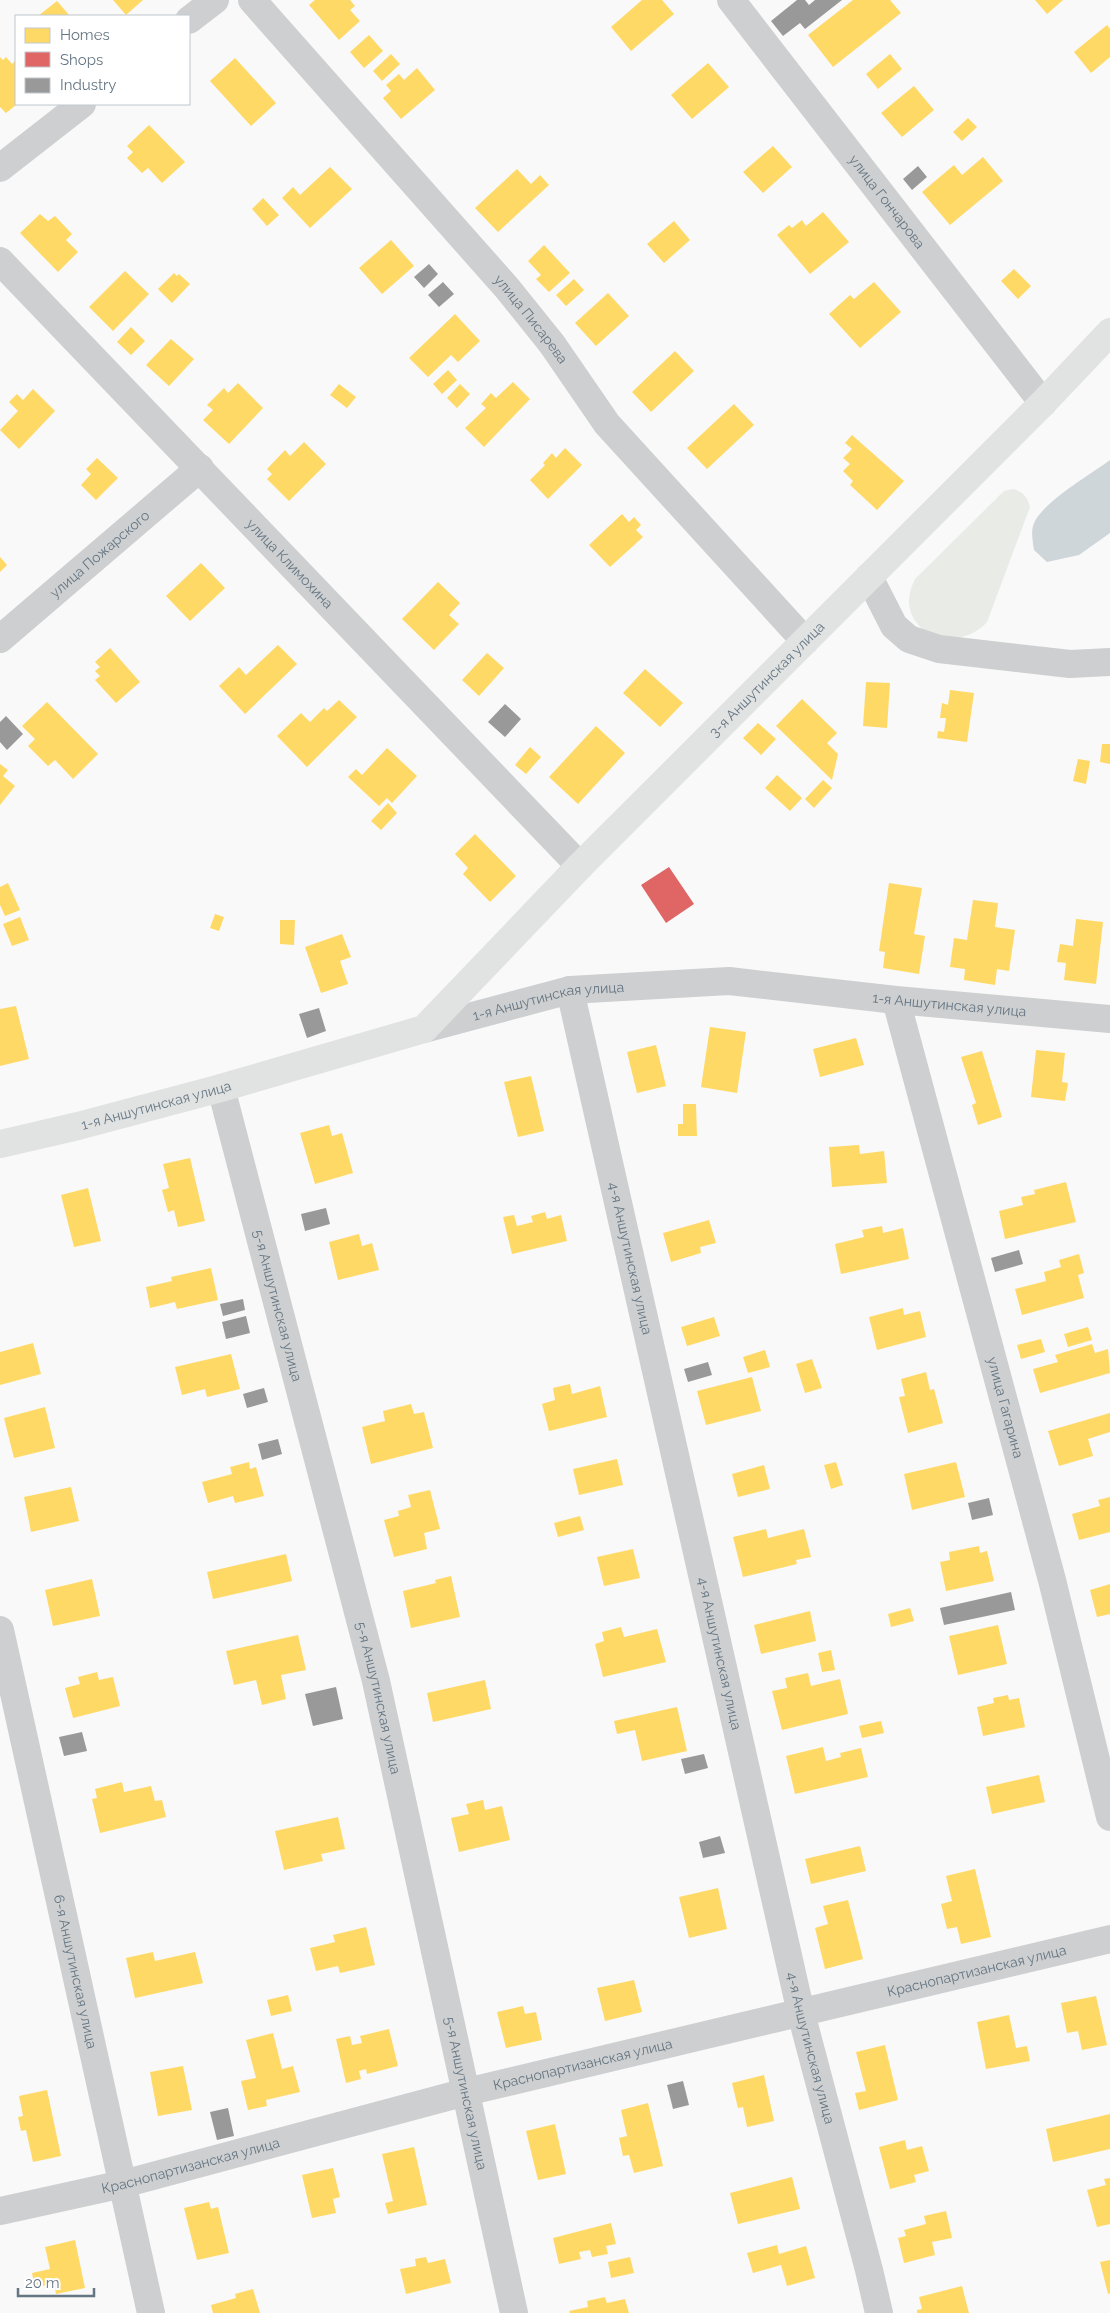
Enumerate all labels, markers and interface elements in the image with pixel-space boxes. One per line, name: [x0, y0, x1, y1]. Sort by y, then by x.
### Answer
legend: [15, 15, 190, 105]
text: Homes: [60, 26, 110, 44]
text: Shops: [60, 51, 103, 69]
text: Industry: [60, 76, 116, 94]
street label: улица Гончарова: [846, 152, 928, 252]
street label: улица Писарева: [491, 271, 571, 367]
street label: улица Пожарского: [47, 507, 153, 601]
street label: улица Климохина: [243, 515, 336, 612]
street label: 3-я Аншутинская улица: [706, 618, 828, 740]
street label: 1-я Аншутинская улица: [471, 979, 624, 1024]
street label: 1-я Аншутинская улица: [872, 989, 1027, 1020]
street label: 1-я Аншутинская улица: [80, 1077, 233, 1133]
street label: 4-я Аншутинская улица: [606, 1180, 656, 1336]
street label: 5-я Аншутинская улица: [250, 1228, 305, 1383]
street label: улица Гагарина: [984, 1355, 1027, 1460]
street label: 4-я Аншутинская улица: [695, 1575, 745, 1731]
street label: 5-я Аншутинская улица: [353, 1620, 404, 1776]
street label: 6-я Аншутинская улица: [51, 1893, 100, 2050]
street label: Краснопартизанская улица: [886, 1942, 1068, 2000]
street label: 4-я Аншутинская улица: [784, 1970, 838, 2126]
street label: 5-я Аншутинская улица: [442, 2015, 491, 2171]
street label: Краснопартизанская улица: [492, 2035, 674, 2093]
street label: Краснопартизанская улица: [100, 2134, 281, 2196]
scale bar: [18, 2266, 94, 2298]
text: 20 m: [25, 2274, 60, 2292]

